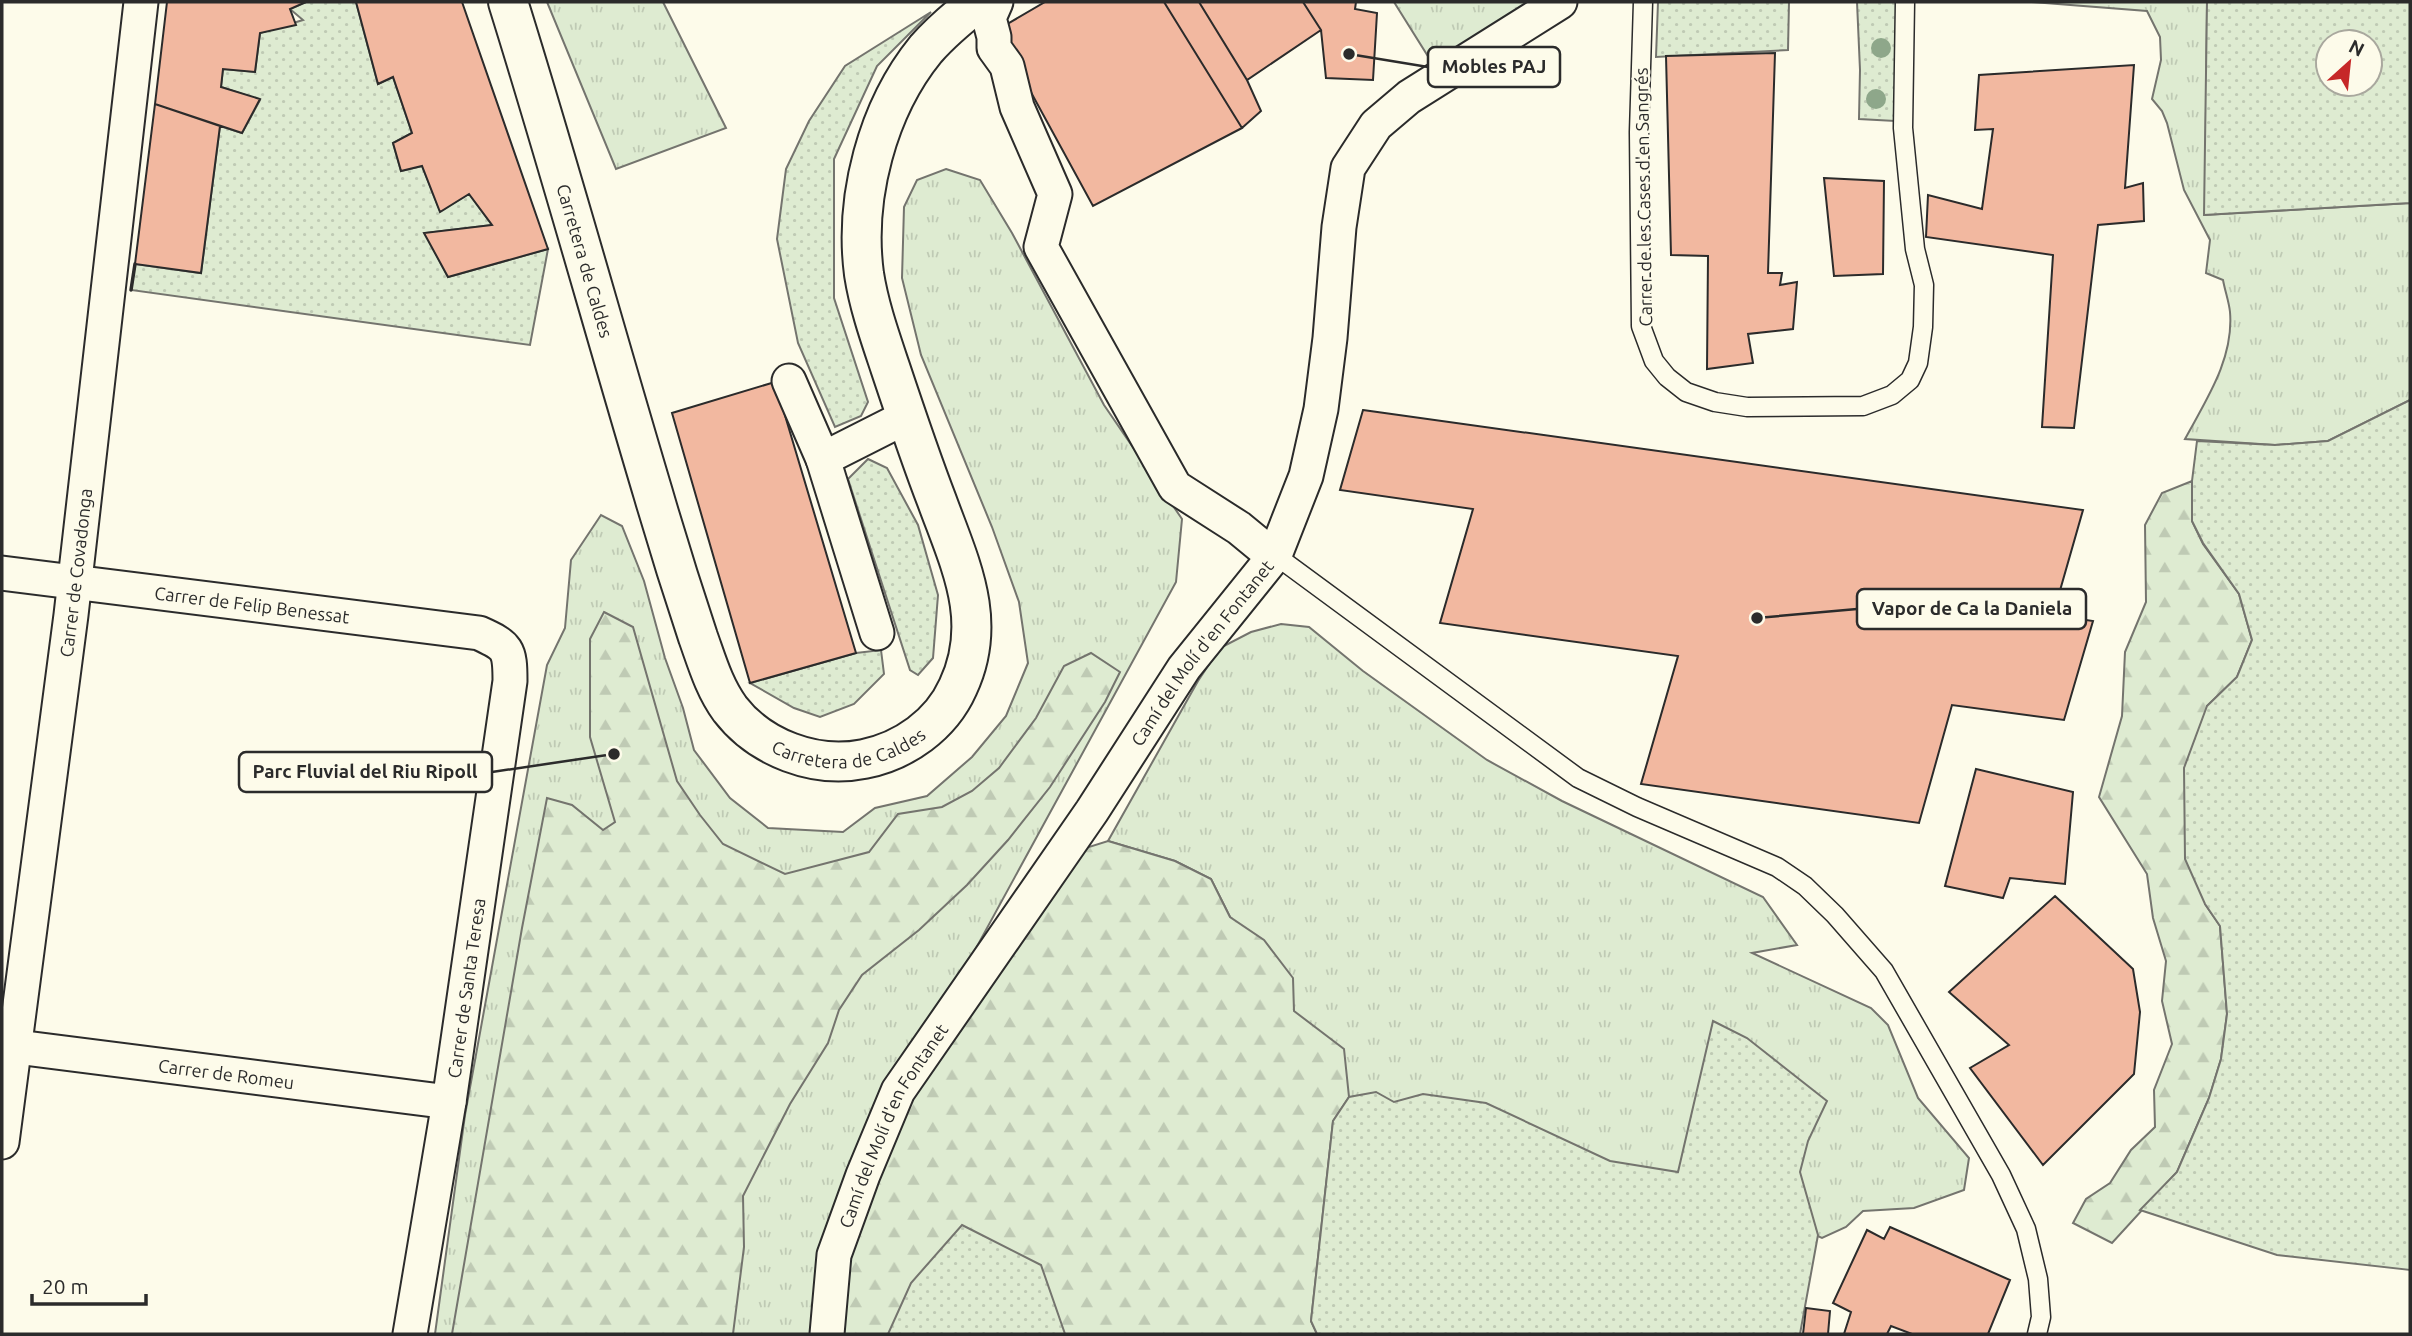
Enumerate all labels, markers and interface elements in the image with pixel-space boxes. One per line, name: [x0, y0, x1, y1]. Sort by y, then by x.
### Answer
north arrow: [2314, 28, 2384, 98]
text: N: [2345, 35, 2368, 61]
callout: Mobles PAJ: [1428, 47, 1560, 87]
text: Mobles PAJ: [1442, 55, 1546, 77]
street label: Carrer de les Cases d'en Sangrés: [1631, 67, 1655, 327]
street label: Carretera de Caldes: [553, 182, 617, 340]
street label: Carrer de Covadonga: [56, 487, 95, 658]
street label: Camí del Molí d'en Fontanet: [1127, 556, 1277, 749]
street label: Carrer de Felip Benessat: [153, 582, 351, 627]
callout: Vapor de Ca la Daniela: [1857, 589, 2086, 629]
text: Vapor de Ca la Daniela: [1872, 597, 2072, 619]
street label: Carretera de Caldes: [769, 724, 929, 772]
callout: Parc Fluvial del Riu Ripoll: [239, 752, 492, 792]
text: Parc Fluvial del Riu Ripoll: [253, 760, 478, 782]
street label: Carrer de Santa Teresa: [443, 897, 489, 1079]
street label: Camí del Molí d'en Fontanet: [835, 1020, 952, 1231]
street label: Carrer de Romeu: [157, 1055, 295, 1092]
scale bar: [32, 1262, 145, 1306]
text: 20 m: [42, 1274, 89, 1298]

